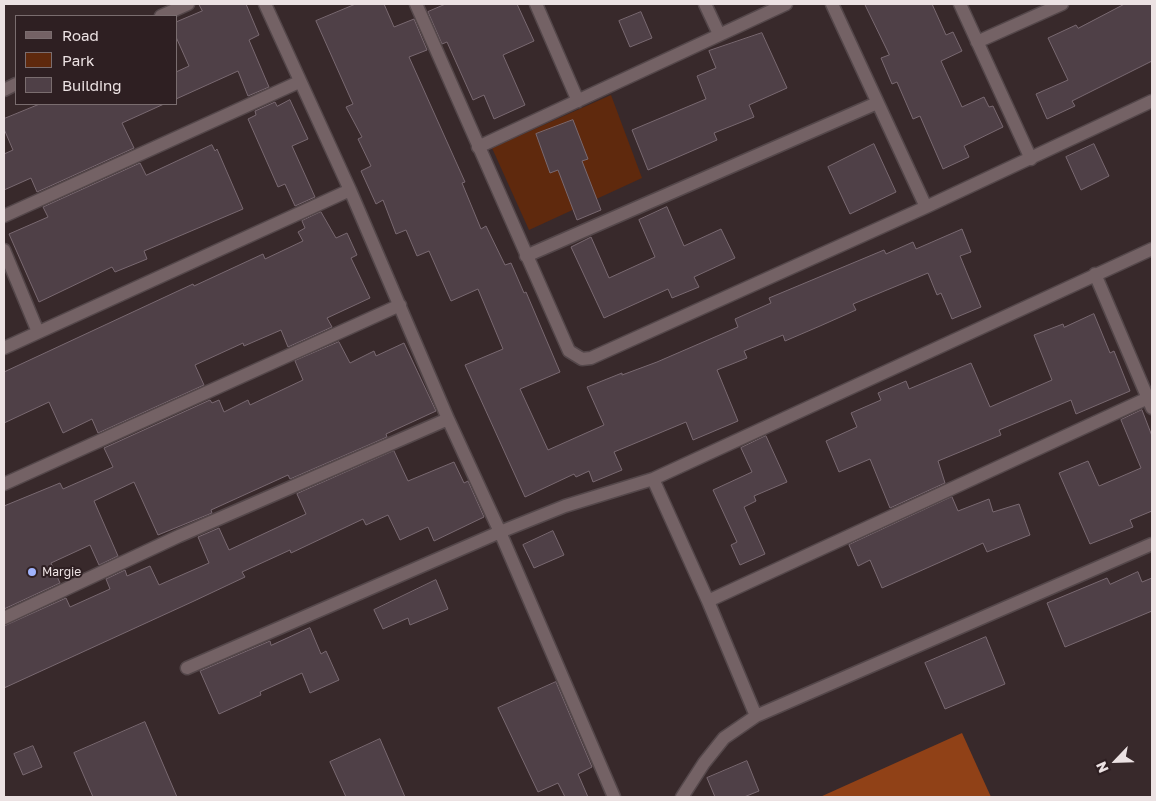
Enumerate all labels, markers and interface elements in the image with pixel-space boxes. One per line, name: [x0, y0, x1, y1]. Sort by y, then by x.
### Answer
legend: [15, 15, 178, 105]
text: Road: [62, 26, 99, 44]
text: Park: [62, 51, 94, 69]
text: Building: [62, 76, 122, 94]
place label: Margie: [42, 565, 81, 579]
marker: Margie: [26, 566, 38, 578]
north arrow: [1091, 736, 1141, 786]
text: N: [1092, 759, 1112, 776]

